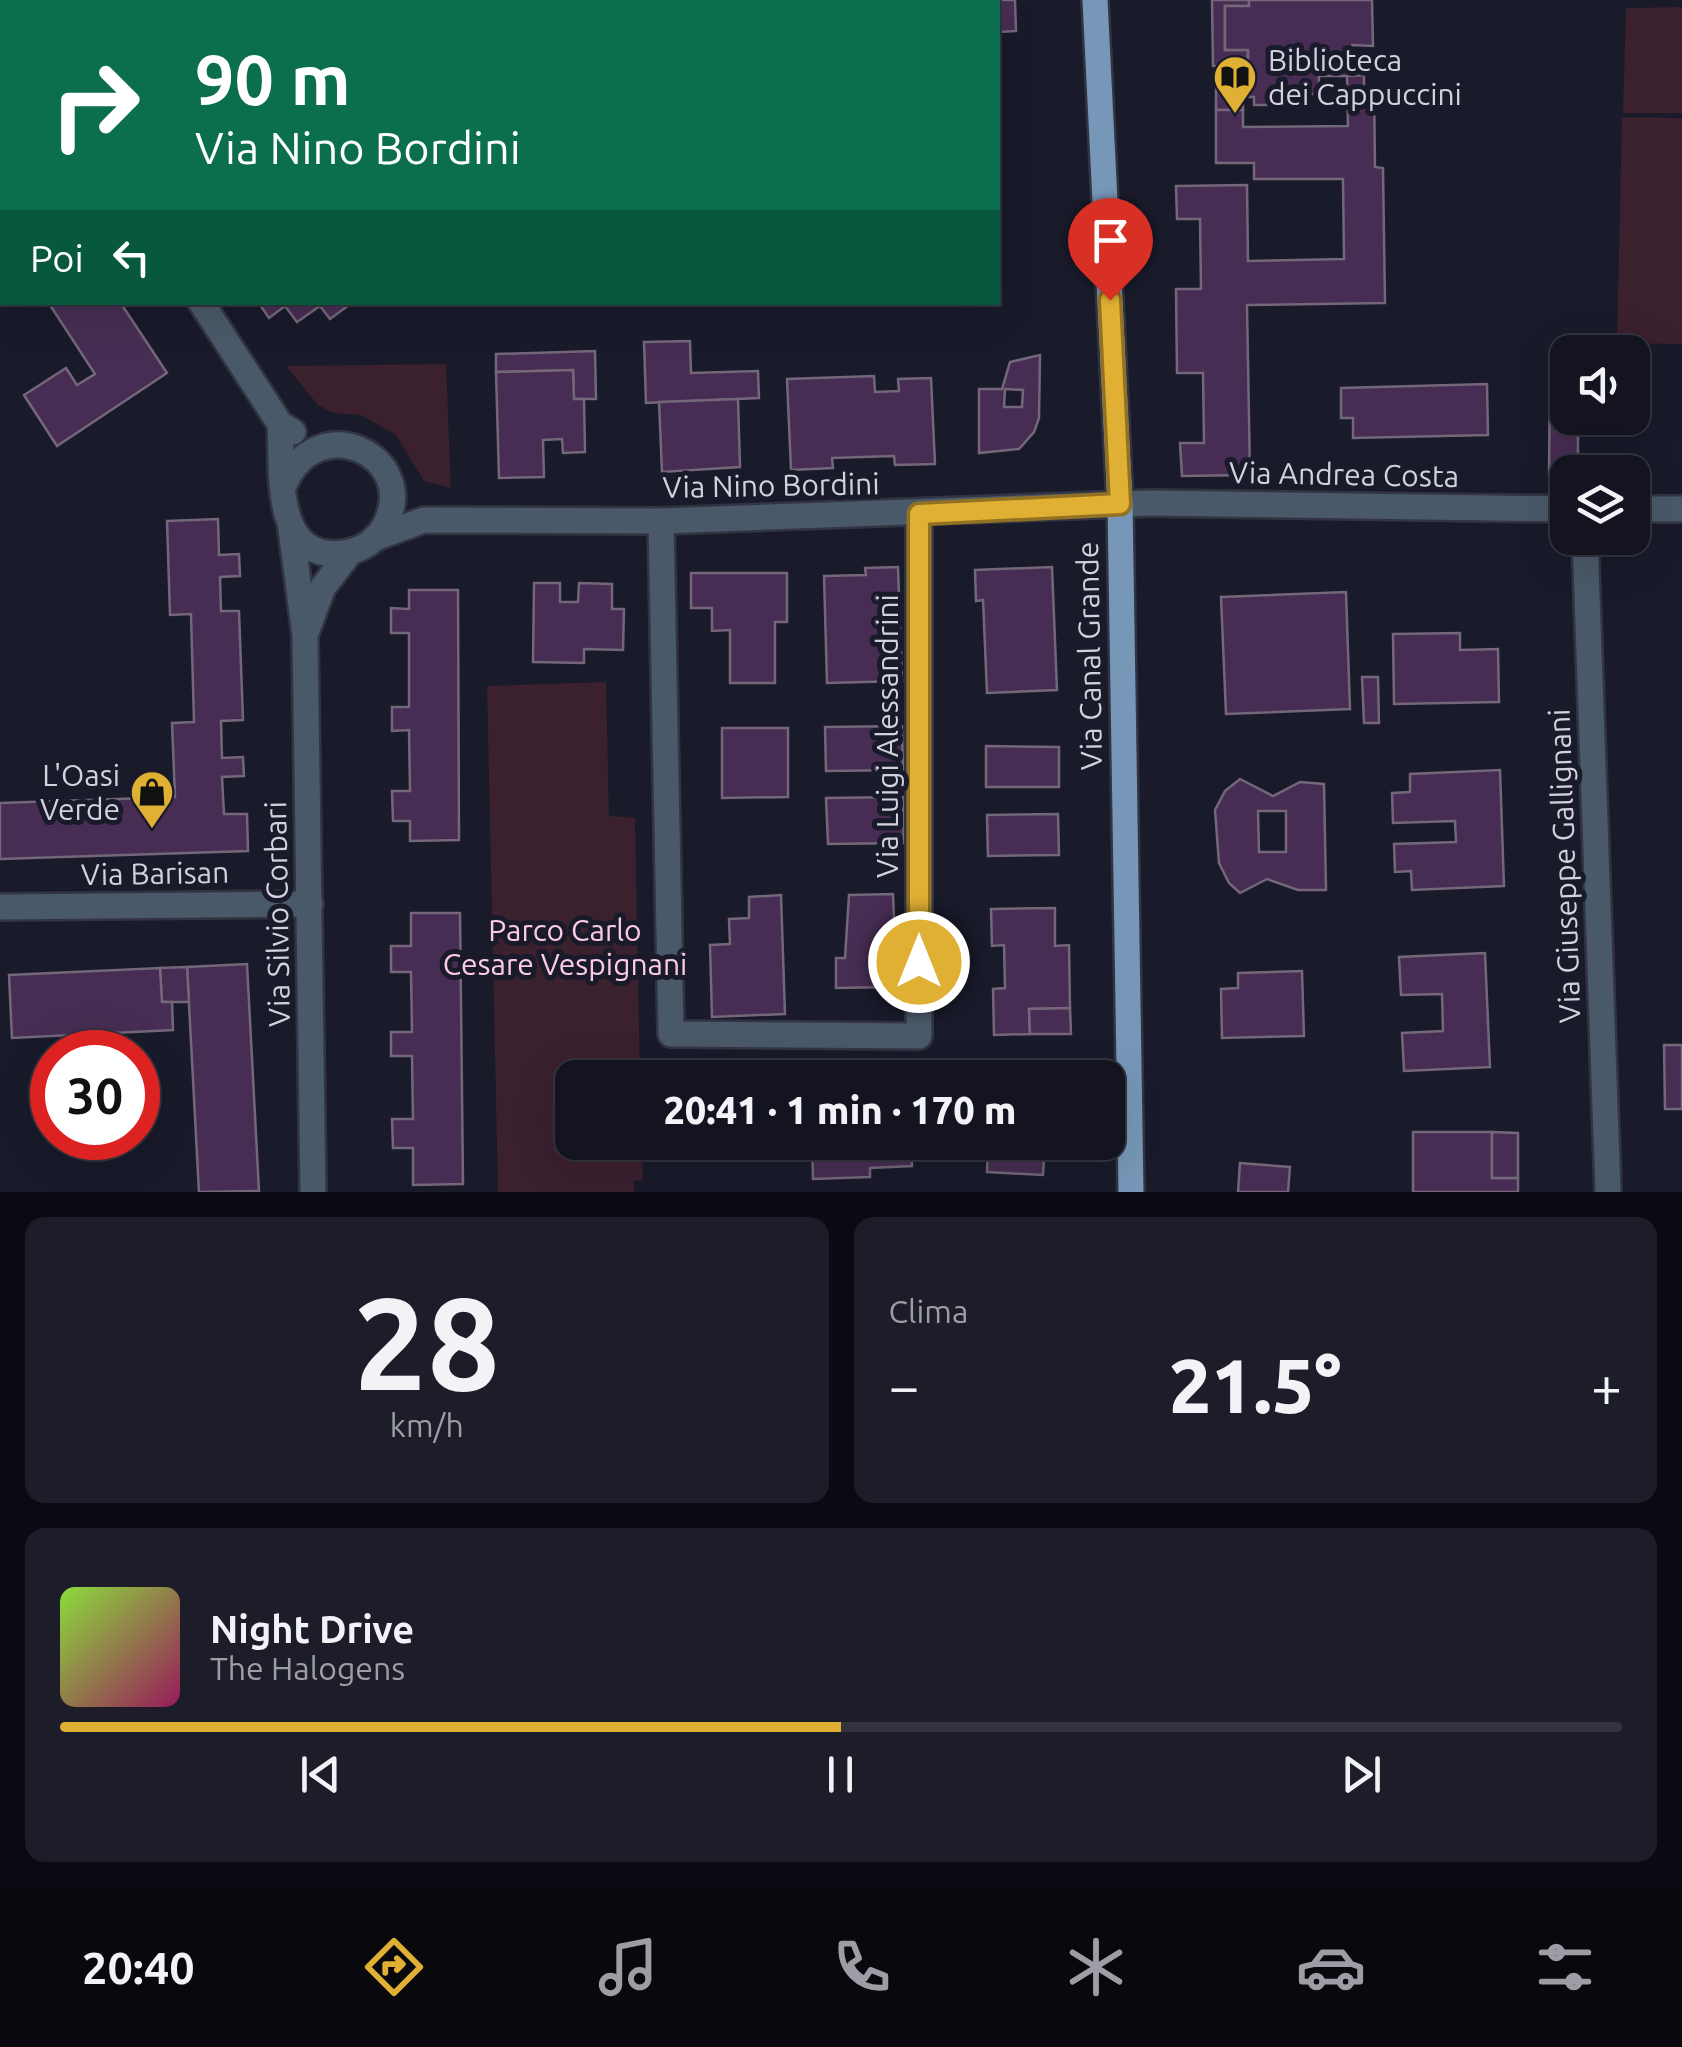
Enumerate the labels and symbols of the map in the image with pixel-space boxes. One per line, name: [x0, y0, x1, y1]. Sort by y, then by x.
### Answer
place label: Biblioteca dei Cappuccini: [1268, 43, 1462, 111]
library icon: Biblioteca dei Cappuccini: [1212, 54, 1258, 115]
pin: [1068, 198, 1153, 301]
street label: Via Andrea Costa: [1229, 455, 1459, 493]
street label: Via Nino Bordini: [662, 466, 880, 504]
street label: Via Canal Grande: [1070, 541, 1108, 771]
street label: Via Luigi Alessandrini: [870, 594, 904, 878]
street label: Via Giuseppe Gallignani: [1542, 708, 1586, 1024]
place label: L'Oasi Verde: [40, 758, 120, 826]
shop icon: L'Oasi Verde: [129, 769, 175, 830]
street label: Via Silvio Corbari: [258, 801, 296, 1027]
street label: Via Barisan: [81, 855, 229, 891]
position arrow: [867, 910, 971, 1014]
park label: Parco Carlo Cesare Vespignani: [443, 913, 687, 981]
speed limit sign: 30: [30, 1030, 160, 1160]

